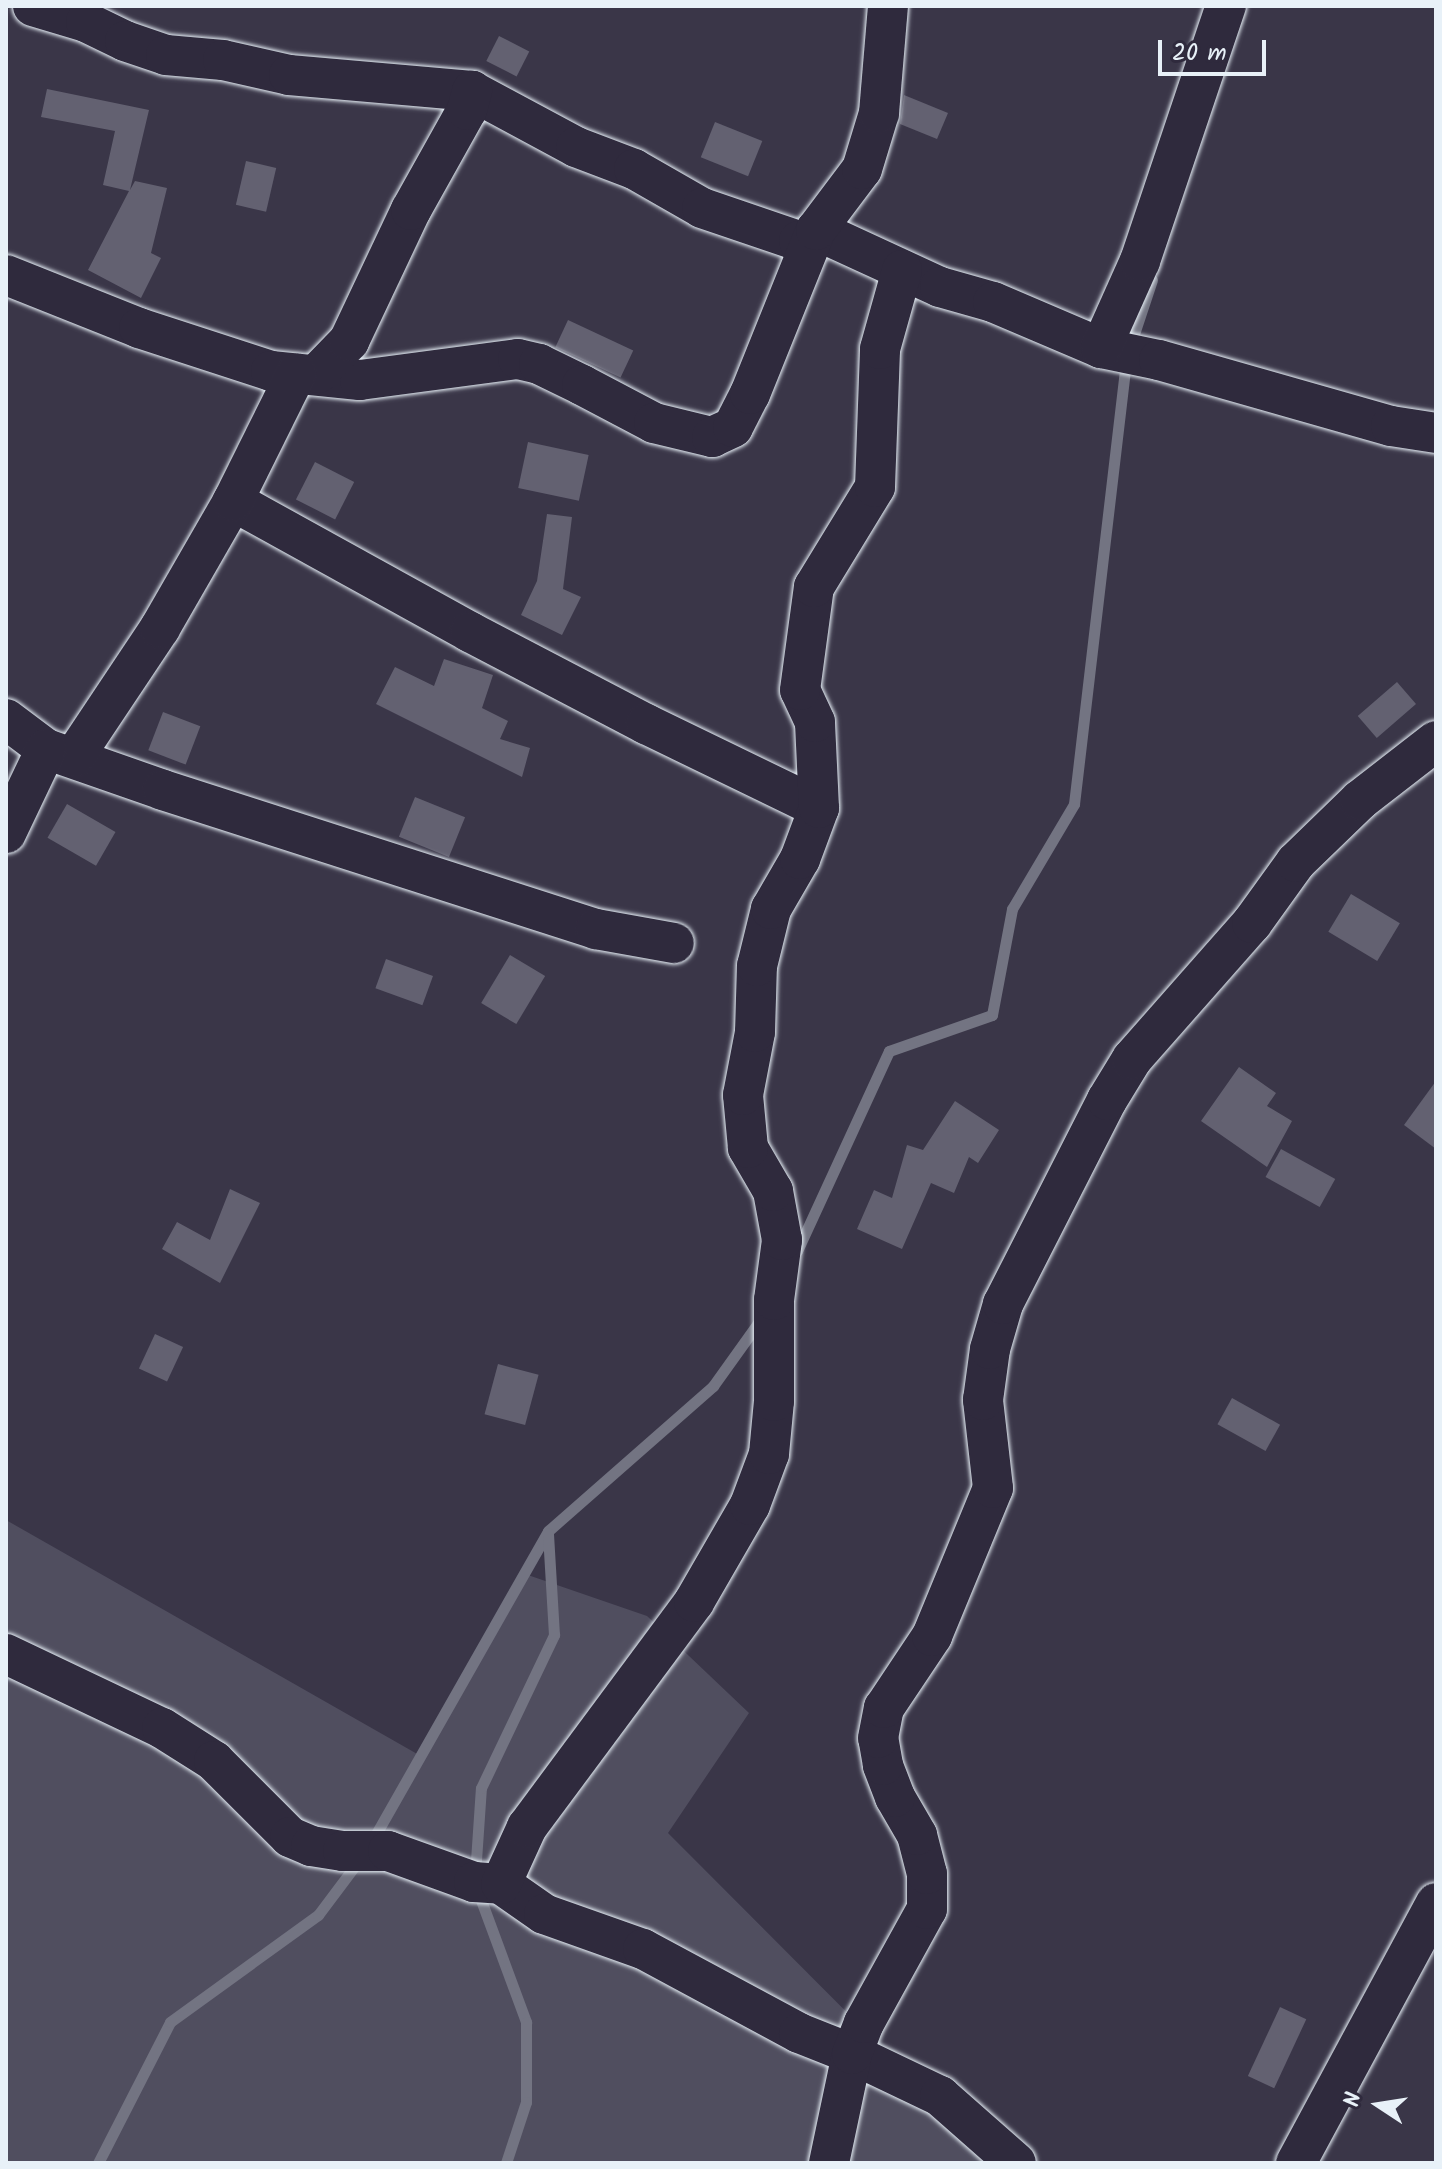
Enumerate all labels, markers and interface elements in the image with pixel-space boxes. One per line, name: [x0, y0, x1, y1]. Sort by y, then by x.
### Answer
scale bar: [1162, 24, 1270, 74]
text: 20 m: [1172, 34, 1227, 73]
north arrow: [1338, 2065, 1418, 2145]
text: N: [1335, 2089, 1373, 2110]

